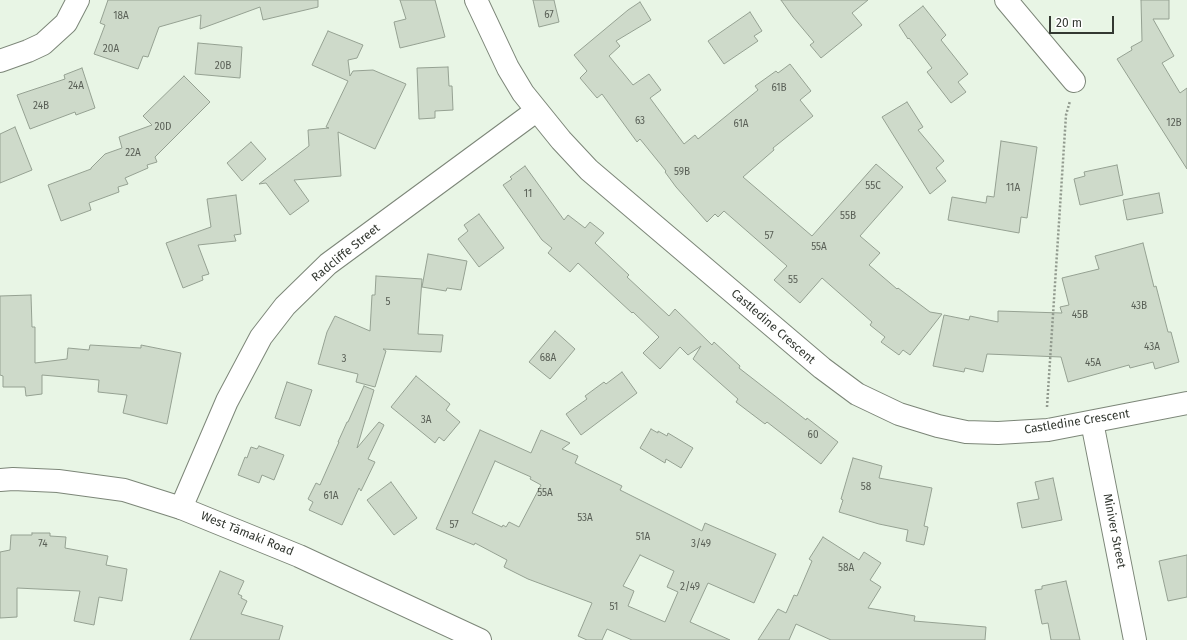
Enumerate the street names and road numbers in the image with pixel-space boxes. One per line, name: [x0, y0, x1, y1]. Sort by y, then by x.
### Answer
street label: Radcliffe Street: [309, 221, 383, 285]
street label: Castledine Crescent: [728, 287, 818, 367]
street label: Castledine Crescent: [1023, 407, 1131, 437]
street label: Miniver Street: [1100, 492, 1128, 570]
street label: West Tāmaki Road: [199, 509, 295, 559]

